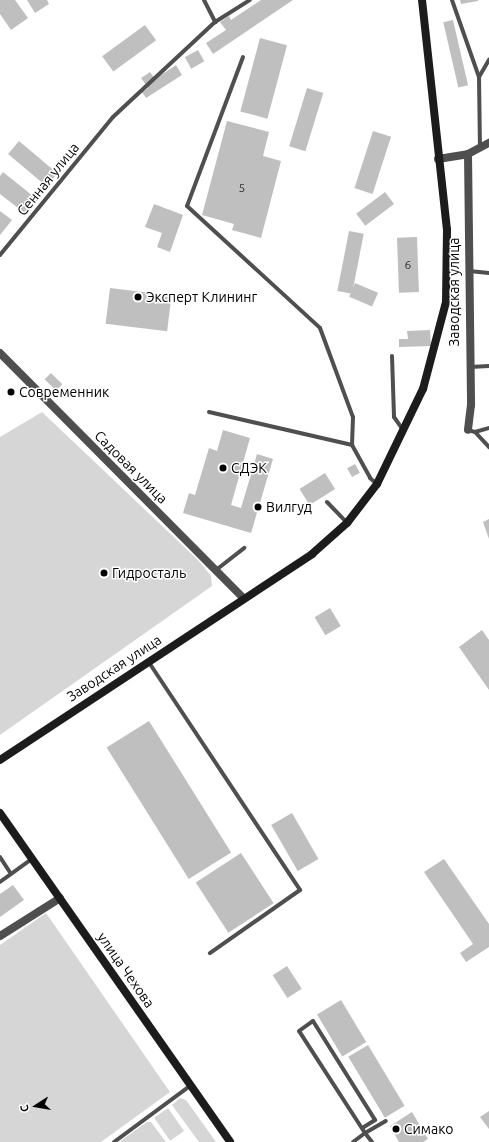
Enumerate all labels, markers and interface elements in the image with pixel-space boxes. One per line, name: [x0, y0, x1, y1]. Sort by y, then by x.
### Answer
street label: Сенная улица: [13, 139, 83, 219]
house number: 5: [239, 181, 245, 195]
street label: Заводская улица: [446, 237, 462, 347]
house number: 6: [405, 258, 411, 272]
place label: Эксперт Клининг: [146, 289, 257, 305]
marker: Эксперт Клининг: [133, 292, 143, 302]
place label: Современник: [19, 384, 109, 400]
marker: Современник: [6, 387, 16, 397]
street label: Садовая улица: [91, 427, 171, 507]
place label: СДЭК: [231, 460, 267, 476]
marker: СДЭК: [218, 463, 228, 473]
place label: Вилгуд: [266, 499, 312, 515]
marker: Вилгуд: [253, 502, 263, 512]
place label: Гидросталь: [112, 565, 186, 581]
marker: Гидросталь: [99, 568, 109, 578]
street label: Заводская улица: [64, 631, 164, 705]
street label: улица Чехова: [94, 929, 158, 1011]
north arrow: [16, 1086, 56, 1126]
text: С: [18, 1104, 31, 1113]
place label: Симако: [404, 1121, 453, 1137]
marker: Симако: [391, 1124, 401, 1134]

